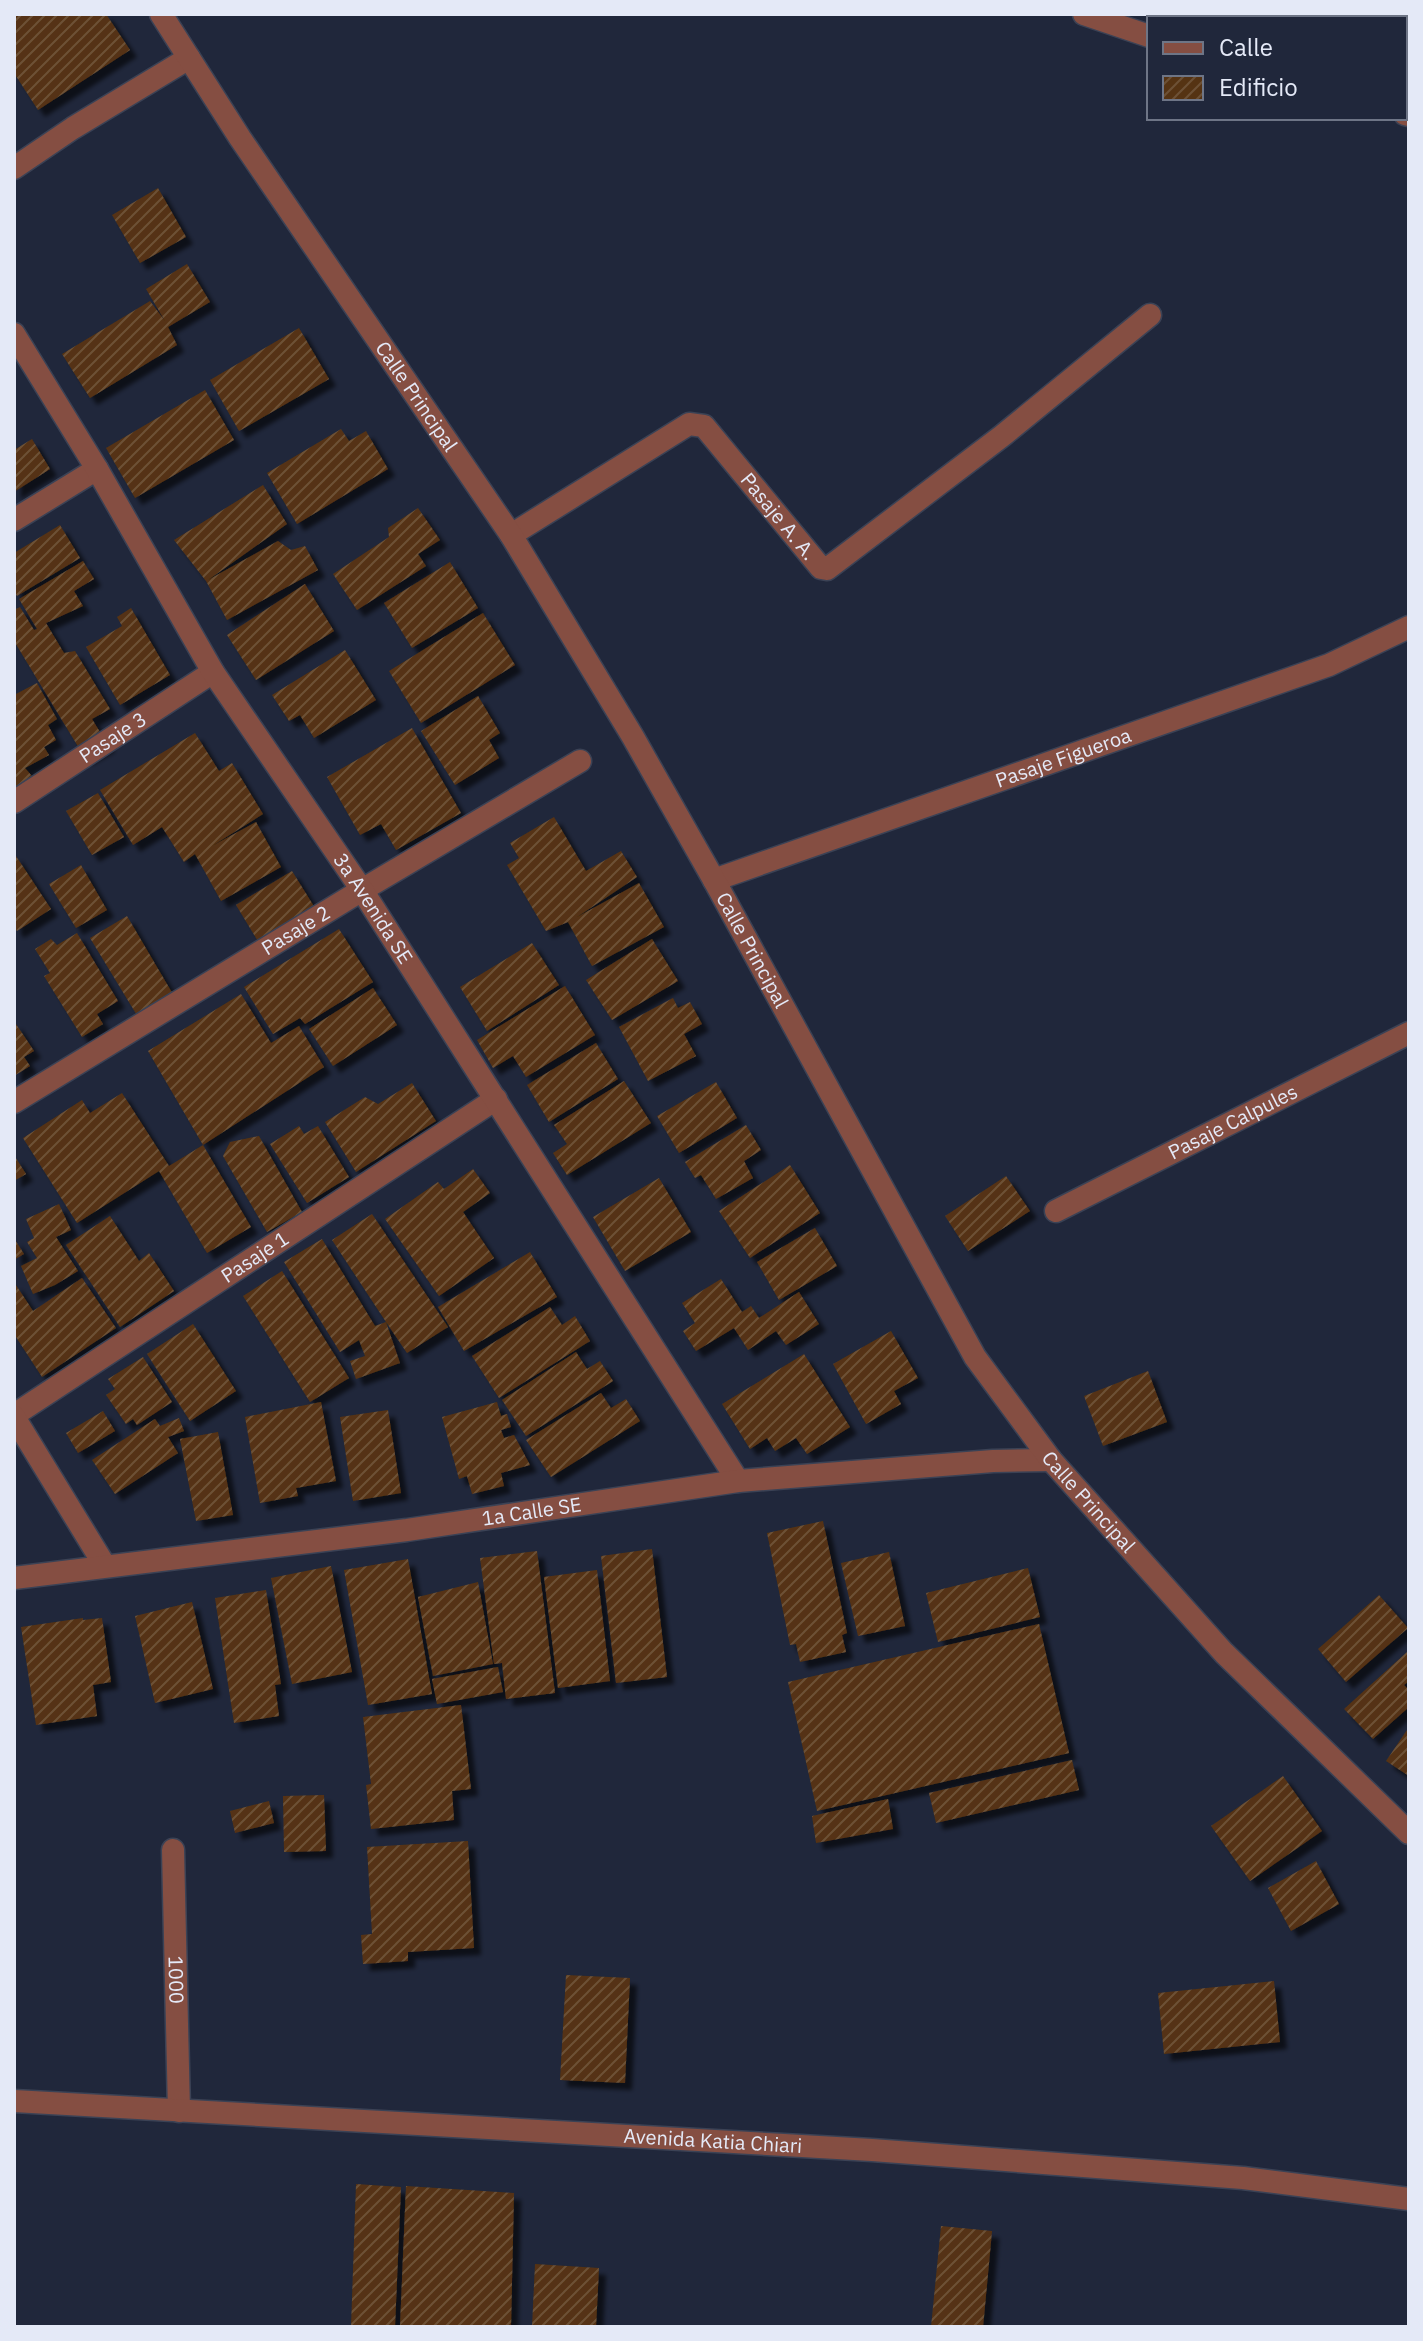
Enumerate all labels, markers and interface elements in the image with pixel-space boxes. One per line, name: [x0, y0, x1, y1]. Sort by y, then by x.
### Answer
legend: [1147, 16, 1407, 120]
text: Calle: [1219, 31, 1273, 63]
text: Edificio: [1219, 71, 1298, 103]
street label: Calle Principal: [370, 336, 464, 457]
street label: Pasaje A. A.: [735, 467, 823, 565]
street label: Pasaje 3: [73, 705, 152, 769]
street label: Pasaje Figueroa: [992, 721, 1135, 794]
street label: 3a Avenida SE: [328, 847, 420, 969]
street label: Calle Principal: [710, 887, 795, 1013]
street label: Pasaje 2: [256, 899, 335, 961]
street label: Pasaje Calpules: [1163, 1077, 1302, 1165]
street label: Pasaje 1: [215, 1225, 294, 1289]
street label: Calle Principal: [1036, 1445, 1142, 1558]
street label: 1a Calle SE: [480, 1490, 583, 1532]
street label: 1000: [162, 1956, 191, 2004]
street label: Avenida Katia Chiari: [623, 2122, 803, 2159]

